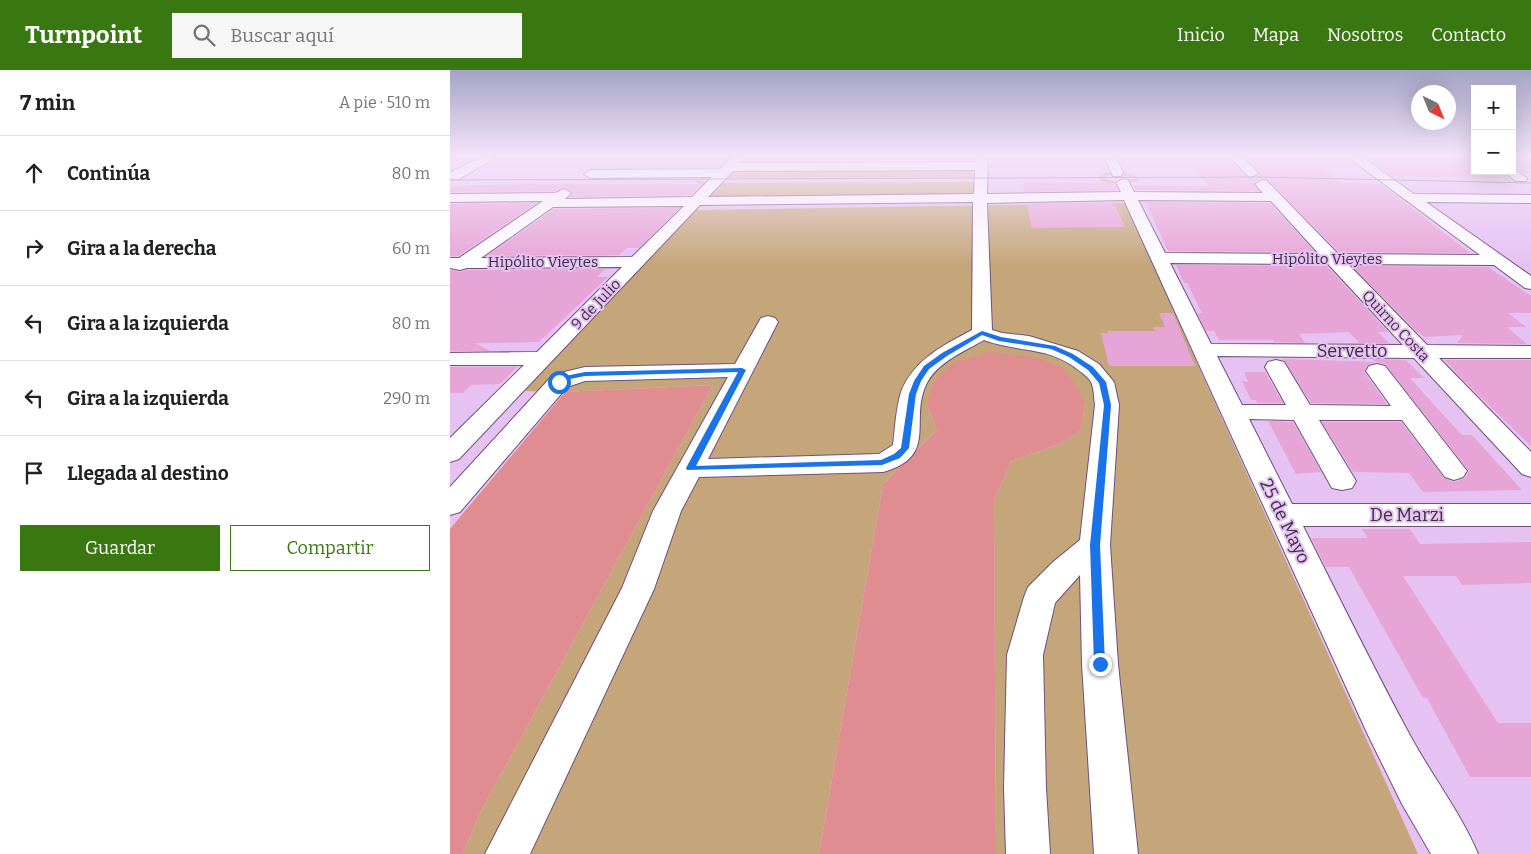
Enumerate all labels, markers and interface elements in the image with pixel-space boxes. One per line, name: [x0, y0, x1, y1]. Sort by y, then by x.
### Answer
search box: [172, 13, 522, 58]
text: Turnpoint: [25, 21, 142, 49]
icon: search: [190, 21, 218, 49]
text: Buscar aquí: [230, 24, 334, 47]
text: Inicio: [1177, 24, 1225, 46]
text: Mapa: [1253, 24, 1299, 46]
text: Nosotros: [1327, 24, 1403, 46]
text: Contacto: [1431, 24, 1506, 46]
north arrow: [1411, 85, 1456, 130]
map controls: [1471, 85, 1516, 175]
button: +: [1471, 85, 1516, 130]
text: 7 min: [20, 90, 75, 116]
text: A pie · 510 m: [339, 93, 430, 112]
button: −: [1471, 130, 1516, 175]
icon: ahead: [20, 159, 48, 187]
text: Continúa: [67, 162, 150, 185]
text: 80 m: [392, 164, 430, 183]
icon: right: [20, 234, 48, 262]
text: Gira a la derecha: [67, 237, 216, 260]
text: 60 m: [392, 239, 430, 258]
street label: Hipólito Vieytes: [1272, 250, 1382, 268]
street label: Hipólito Vieytes: [488, 253, 598, 271]
street label: 9 de Julio: [568, 275, 624, 333]
street label: Quirno Costa: [1358, 287, 1434, 365]
icon: left: [20, 309, 48, 337]
text: Gira a la izquierda: [67, 312, 229, 335]
text: 80 m: [392, 314, 430, 333]
street label: Servetto: [1317, 340, 1387, 362]
route start: [548, 371, 571, 394]
icon: left: [20, 384, 48, 412]
text: Gira a la izquierda: [67, 387, 229, 410]
text: 290 m: [383, 389, 430, 408]
icon: arrive: [20, 459, 48, 487]
text: Llegada al destino: [67, 462, 229, 485]
street label: 25 de Mayo: [1255, 475, 1315, 567]
street label: De Marzi: [1370, 504, 1444, 526]
button: Guardar: [20, 525, 220, 571]
button: Compartir: [230, 525, 430, 571]
route end: [1089, 653, 1112, 676]

